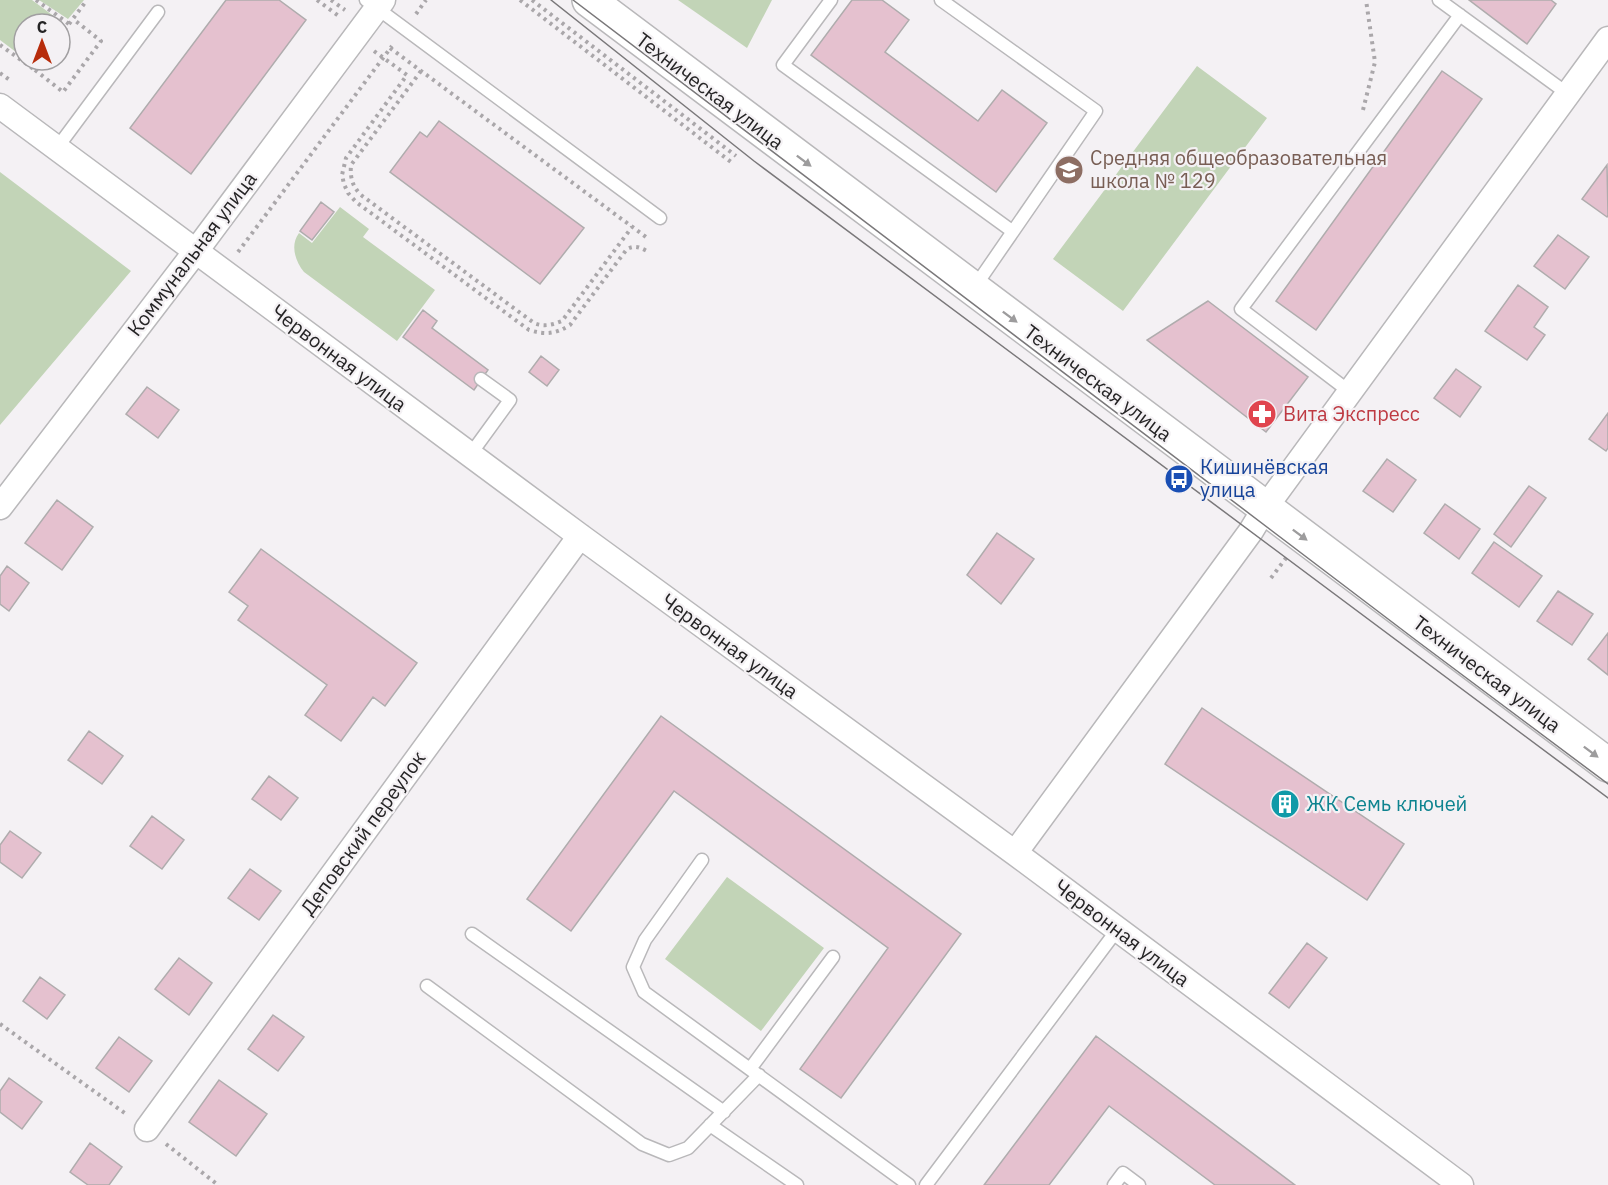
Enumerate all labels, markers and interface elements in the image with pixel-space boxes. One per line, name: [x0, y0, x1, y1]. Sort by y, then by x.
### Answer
north arrow: [12, 12, 72, 72]
text: С: [37, 17, 47, 37]
street label: Техническая улица: [631, 26, 790, 155]
place label: Средняя общеобразовательная школа № 129: [1090, 144, 1387, 194]
school or university icon: Средняя общеобразовательная школа № 129: [1053, 154, 1085, 186]
one-way arrow: [796, 155, 811, 167]
street label: Коммунальная улица: [121, 166, 263, 341]
street label: Червонная улица: [266, 298, 413, 418]
one-way arrow: [1002, 310, 1017, 322]
street label: Техническая улица: [1019, 318, 1178, 447]
pharmacy icon: Вита Экспресс: [1246, 398, 1278, 430]
place label: Вита Экспресс: [1283, 400, 1420, 427]
place label: Кишинёвская улица: [1200, 453, 1329, 503]
bus stop icon: Кишинёвская улица: [1163, 463, 1195, 495]
one-way arrow: [1292, 529, 1308, 541]
street label: Червонная улица: [656, 587, 804, 705]
street label: Техническая улица: [1408, 609, 1567, 738]
street label: Деповский переулок: [294, 745, 431, 920]
one-way arrow: [1583, 746, 1599, 758]
building icon: ЖК Семь ключей: [1269, 788, 1301, 820]
place label: ЖК Семь ключей: [1306, 790, 1467, 817]
street label: Червонная улица: [1049, 873, 1196, 993]

